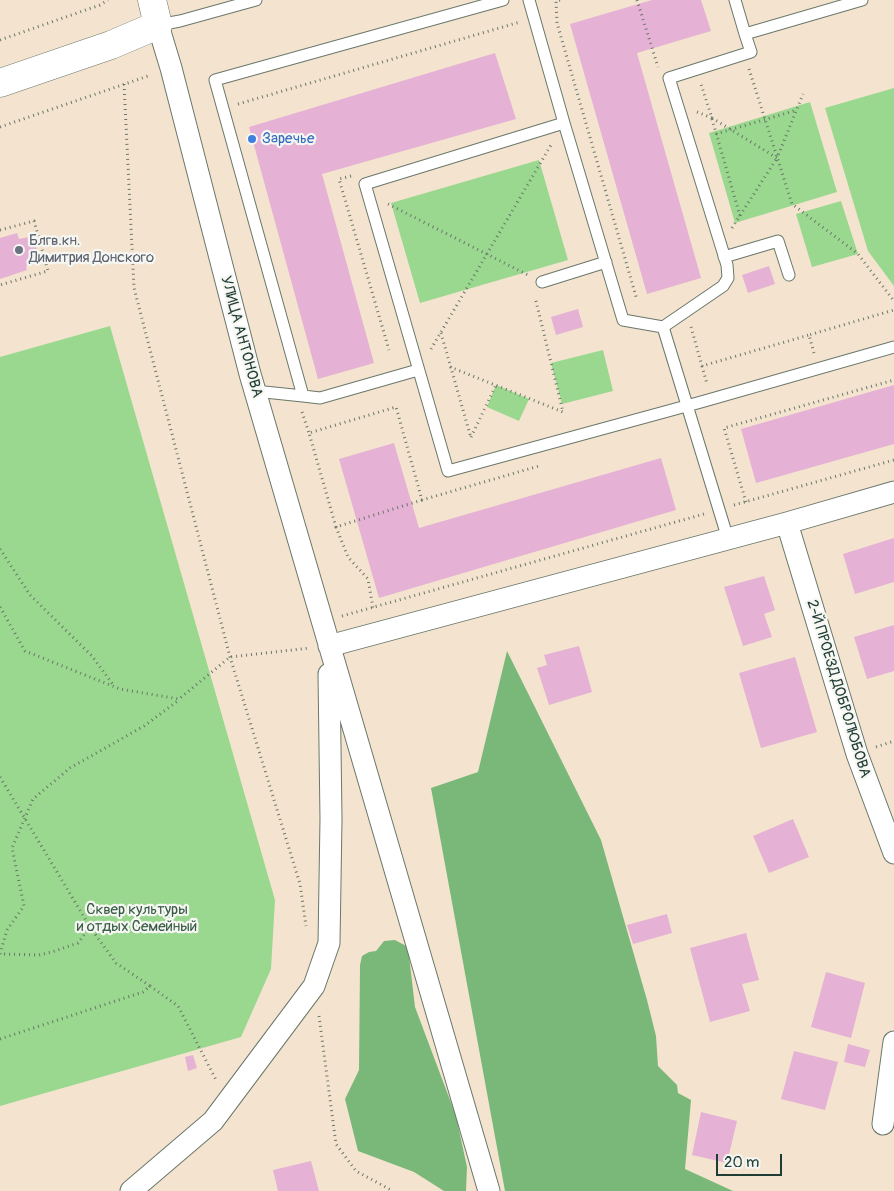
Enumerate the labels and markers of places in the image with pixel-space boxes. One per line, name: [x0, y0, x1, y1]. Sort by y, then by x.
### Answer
place label: Заречье: [262, 130, 314, 148]
marker: Заречье: [246, 133, 258, 145]
place label: Блгв.кн. Димитрия Донского: [29, 232, 154, 267]
marker: Блгв.кн. Димитрия Донского: [13, 244, 25, 256]

